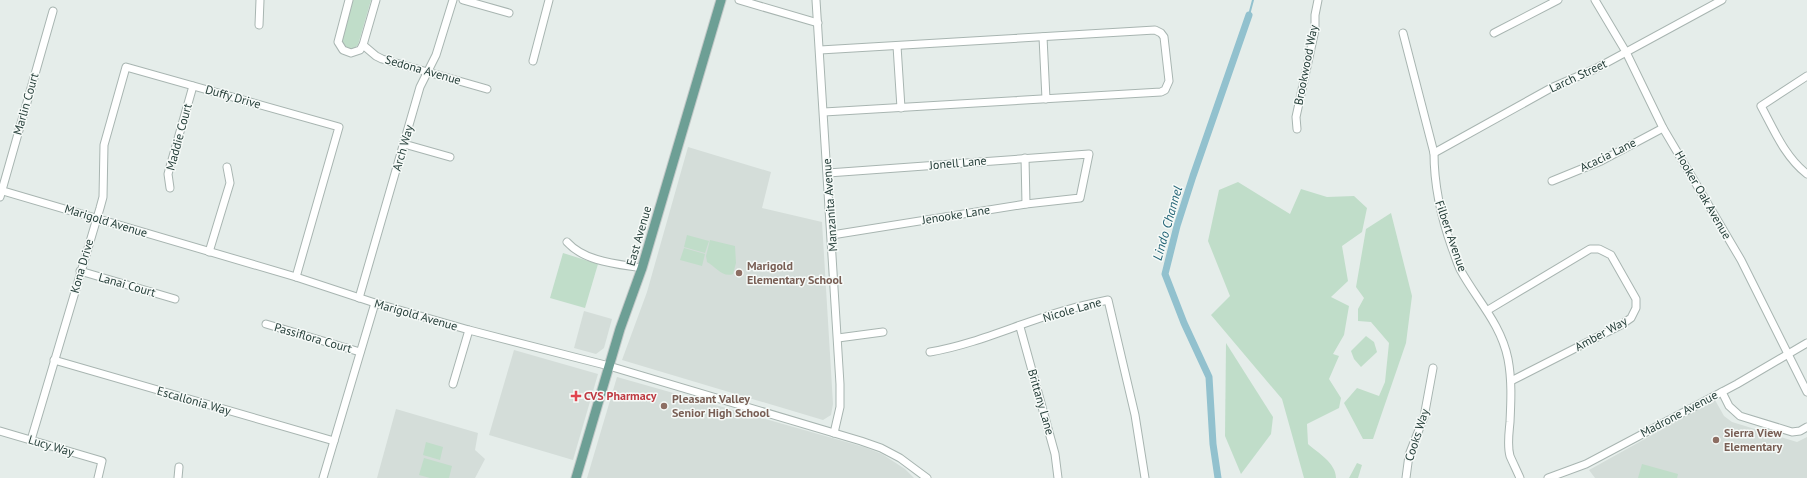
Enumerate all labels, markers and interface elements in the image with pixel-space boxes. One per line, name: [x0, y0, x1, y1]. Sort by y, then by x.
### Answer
street label: Brookwood Way: [1290, 23, 1321, 106]
street label: Sedona Avenue: [383, 52, 463, 88]
street label: Larch Street: [1547, 56, 1609, 95]
street label: Marlin Court: [10, 71, 42, 137]
street label: Duffy Drive: [204, 81, 263, 112]
street label: Maddie Court: [162, 102, 195, 172]
street label: Arch Way: [389, 123, 416, 173]
street label: Acacia Lane: [1577, 135, 1638, 175]
street label: Hooker Oak Avenue: [1672, 148, 1735, 242]
street label: Jonell Lane: [928, 153, 987, 173]
street label: Manzanita Avenue: [819, 158, 840, 252]
water label: Lindo Channel: [1149, 184, 1186, 262]
street label: Filbert Avenue: [1432, 198, 1471, 273]
street label: Marigold Avenue: [63, 201, 149, 240]
street label: Jenooke Lane: [920, 202, 991, 227]
street label: East Avenue: [623, 204, 654, 268]
street label: Kona Drive: [67, 237, 96, 295]
place label: Marigold Elementary School: [747, 258, 843, 287]
marker: Marigold Elementary School: [734, 268, 744, 278]
street label: Lanai Court: [97, 269, 157, 300]
street label: Nicole Lane: [1041, 294, 1103, 325]
street label: Marigold Avenue: [373, 295, 459, 334]
street label: Amber Way: [1572, 313, 1630, 354]
street label: Passiflora Court: [273, 319, 354, 356]
street label: Brittany Lane: [1025, 367, 1058, 437]
street label: Escallonia Way: [156, 383, 233, 418]
street label: Madrone Avenue: [1638, 387, 1720, 440]
place label: CVS Pharmacy: [584, 388, 657, 403]
marker: CVS Pharmacy: [571, 391, 581, 401]
place label: Pleasant Valley Senior High School: [672, 391, 770, 420]
marker: Pleasant Valley Senior High School: [659, 401, 669, 411]
street label: Cooks Way: [1401, 406, 1432, 463]
place label: Sierra View Elementary: [1724, 425, 1783, 454]
street label: Lucy Way: [27, 432, 76, 460]
marker: Sierra View Elementary: [1711, 435, 1721, 445]

